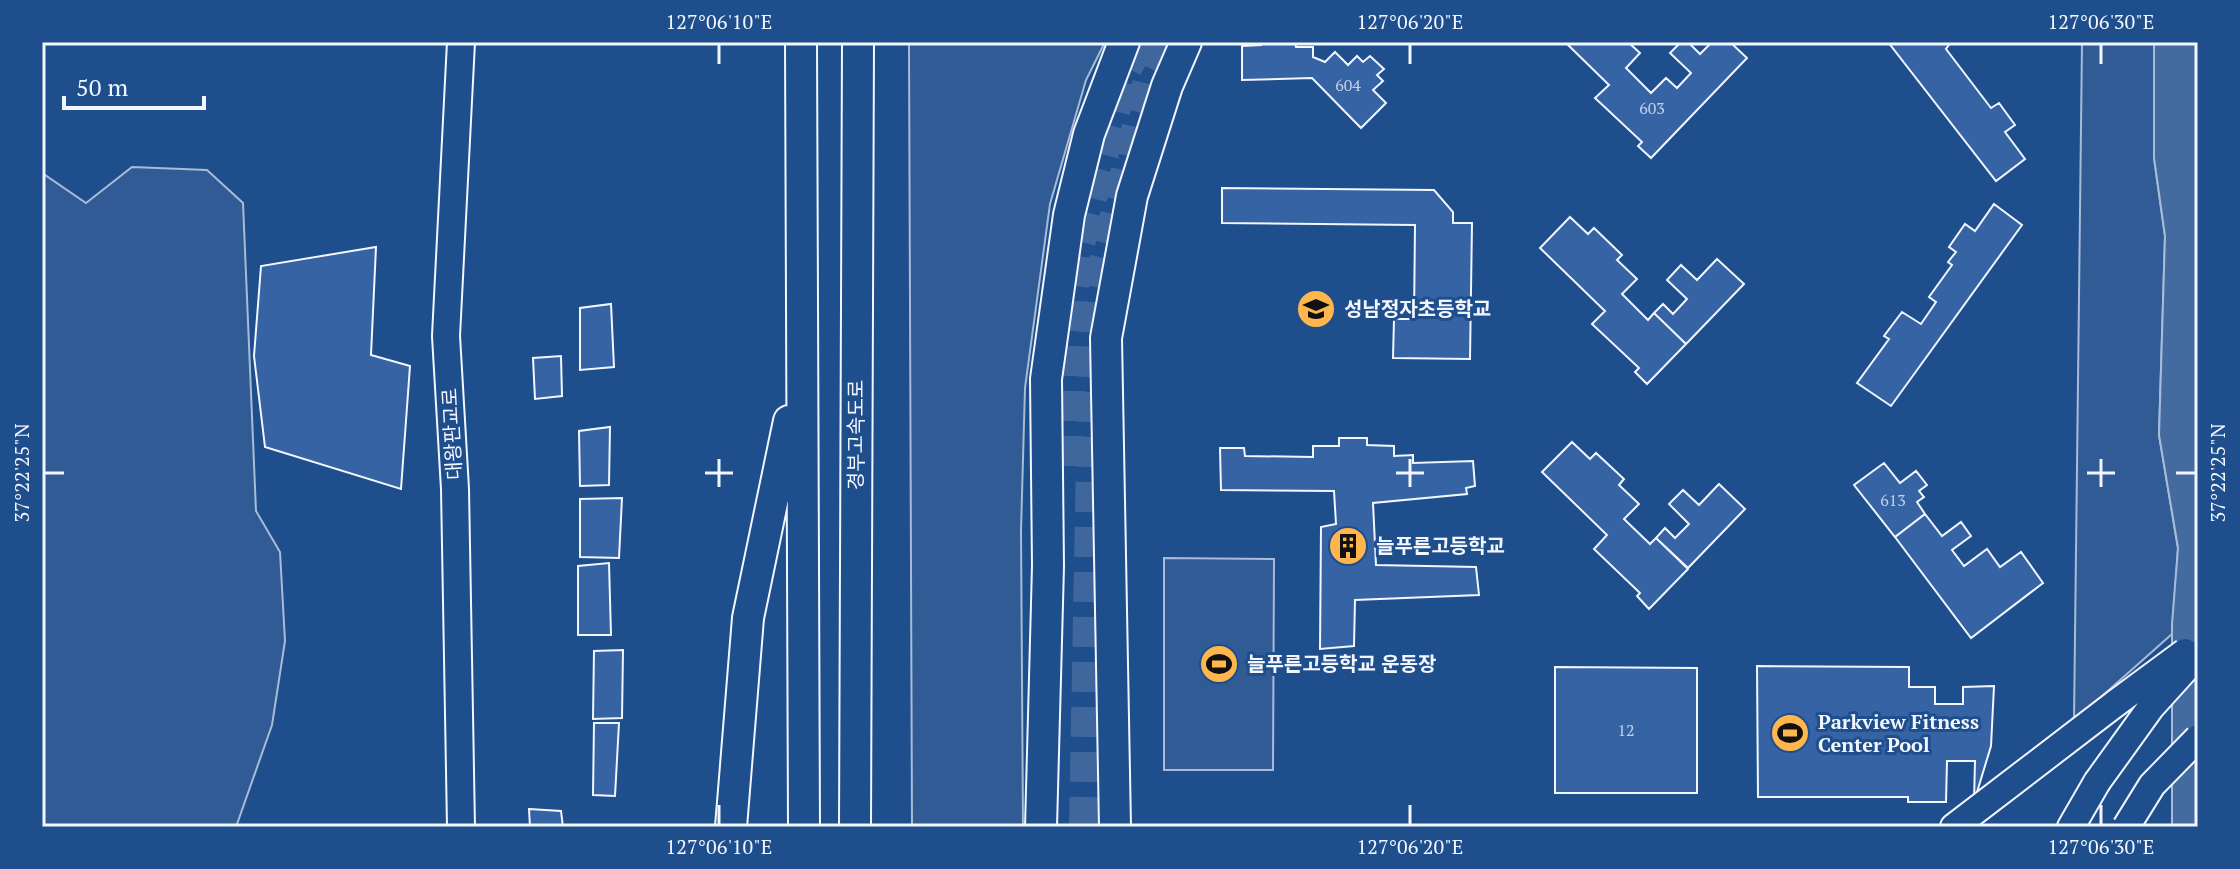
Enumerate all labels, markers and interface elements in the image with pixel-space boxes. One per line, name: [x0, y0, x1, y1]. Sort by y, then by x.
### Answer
text: 127°06'10"E: [666, 8, 772, 35]
text: 127°06'20"E: [1357, 8, 1463, 35]
text: 127°06'30"E: [2048, 8, 2154, 35]
scale bar: [64, 60, 204, 110]
text: 50 m: [76, 71, 128, 103]
house number: 604: [1335, 74, 1361, 96]
house number: 603: [1639, 97, 1665, 119]
school or university icon: 성남정자초등학교: [1295, 288, 1337, 330]
place label: 성남정자초등학교: [1344, 295, 1491, 322]
street label: 경부고속도로: [842, 380, 869, 490]
street label: 대왕판교로: [436, 387, 467, 481]
text: 37°22'25"N: [8, 423, 35, 523]
text: 37°22'25"N: [2204, 423, 2231, 523]
house number: 613: [1880, 489, 1906, 511]
building icon: 늘푸른고등학교: [1327, 525, 1369, 567]
place label: 늘푸른고등학교: [1376, 532, 1505, 559]
sports icon: 늘푸른고등학교 운동장: [1198, 643, 1240, 685]
place label: 늘푸른고등학교 운동장: [1247, 650, 1436, 677]
place label: Parkview Fitness Center Pool: [1818, 708, 1979, 758]
sports icon: Parkview Fitness Center Pool: [1769, 712, 1811, 754]
house number: 12: [1617, 719, 1635, 741]
text: 127°06'10"E: [666, 833, 772, 860]
text: 127°06'20"E: [1357, 833, 1463, 860]
text: 127°06'30"E: [2048, 833, 2154, 860]

